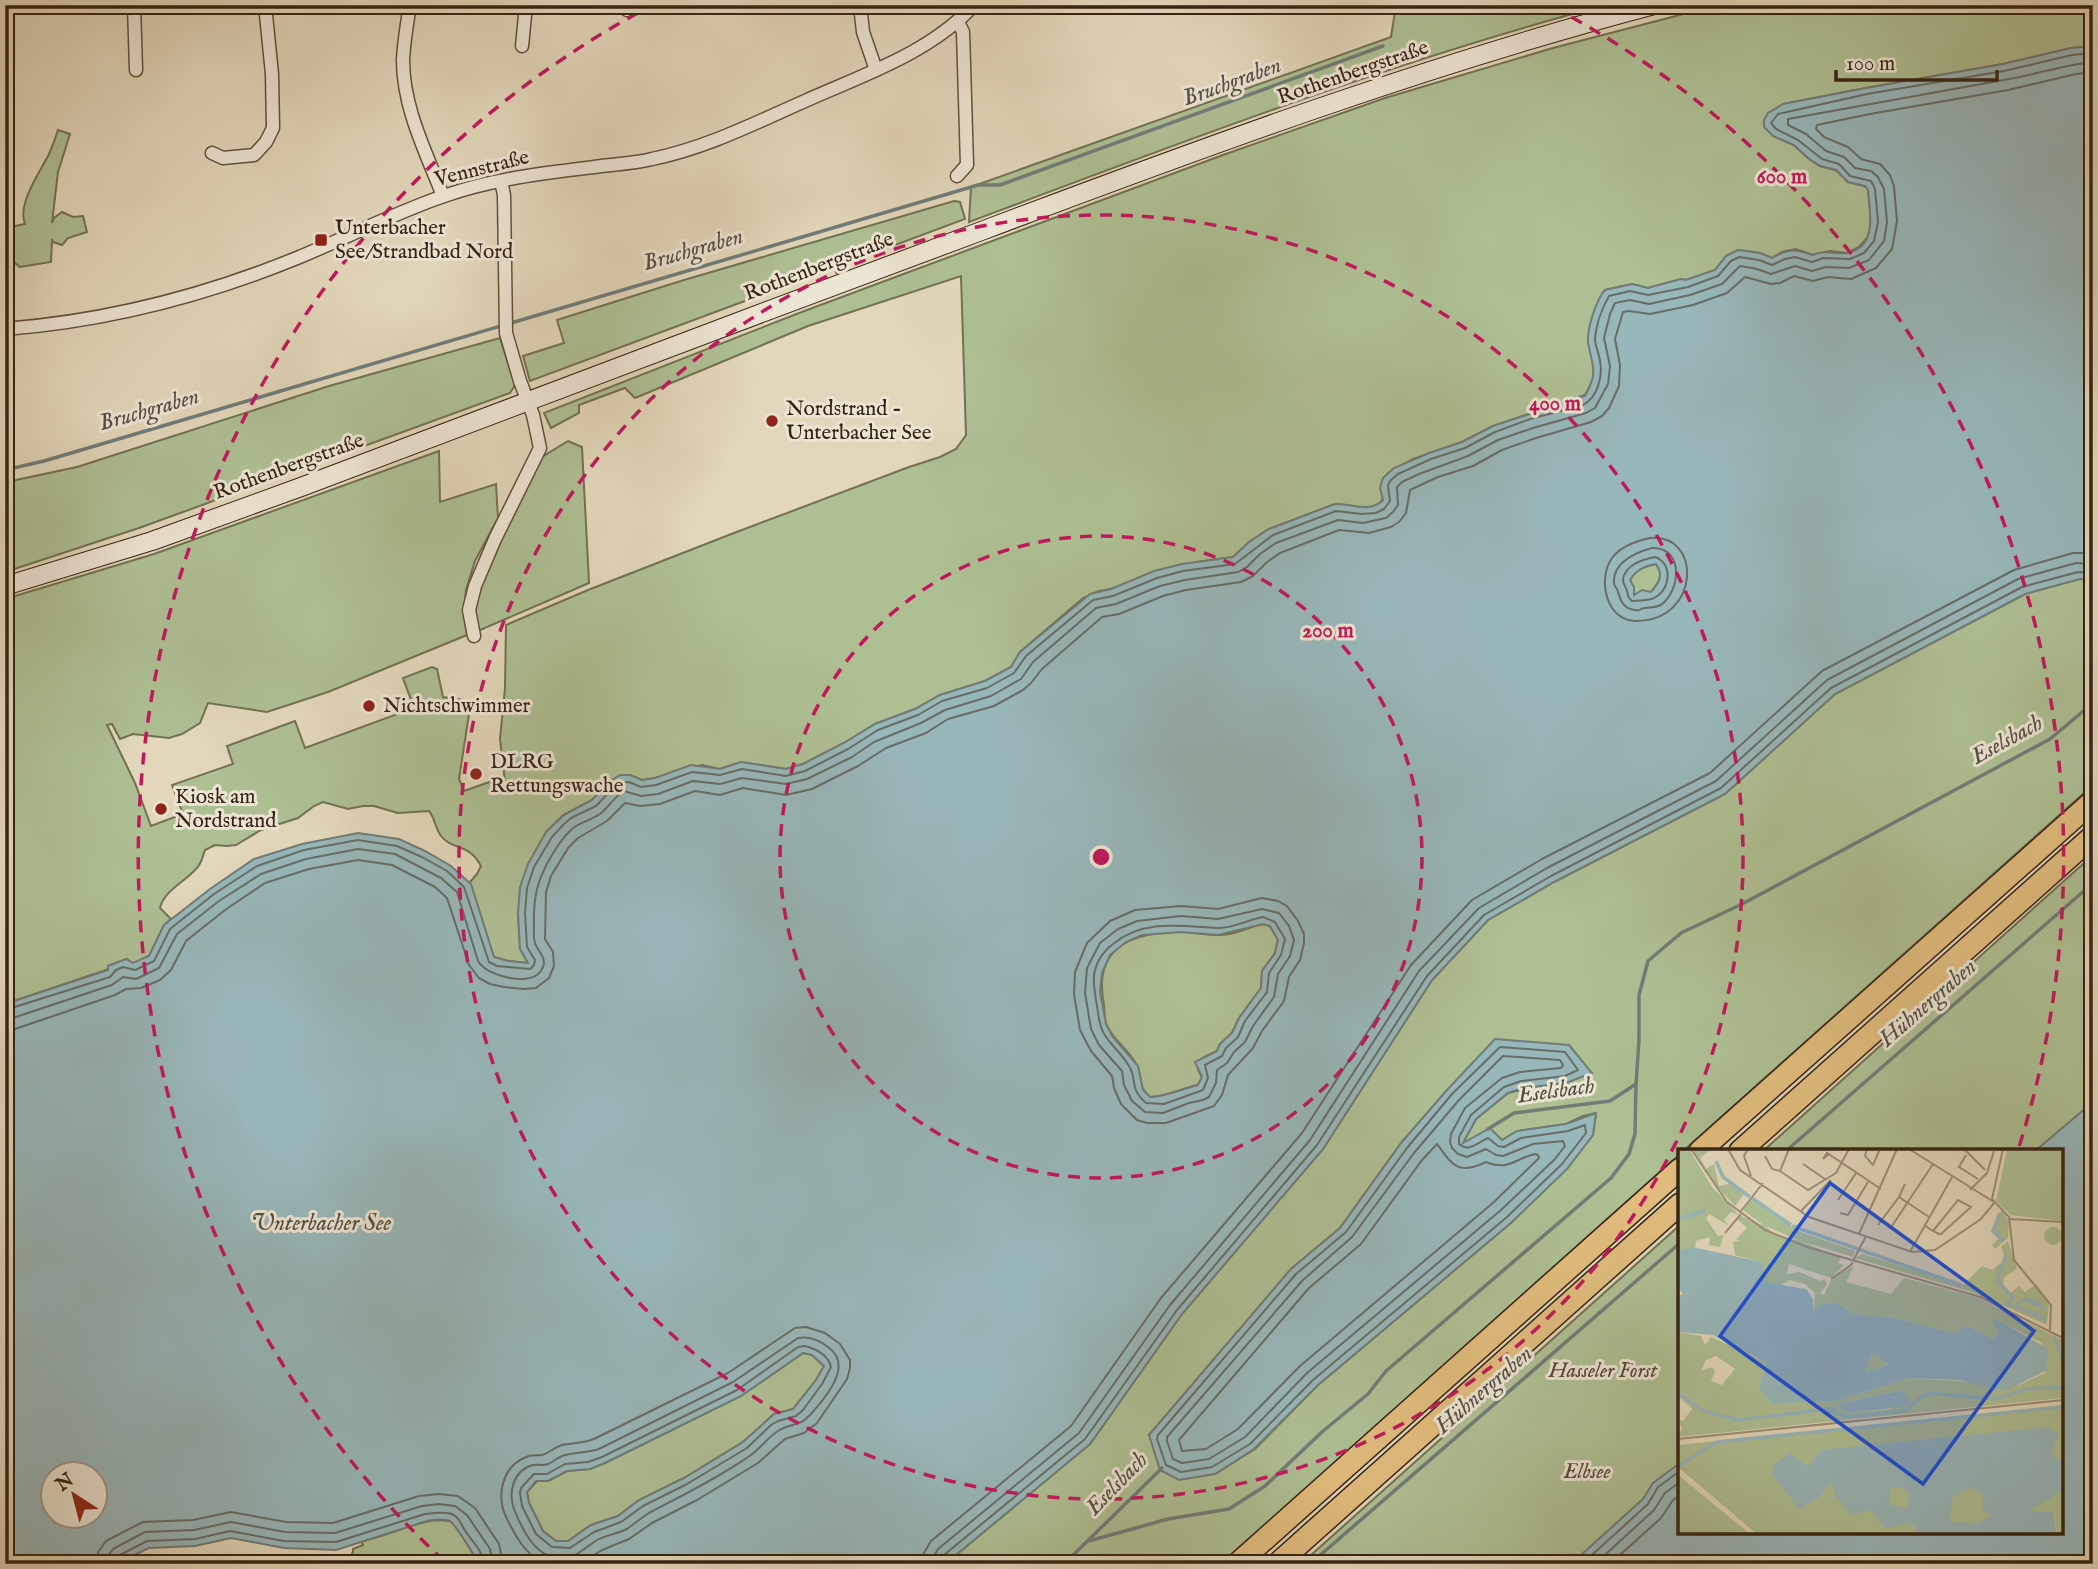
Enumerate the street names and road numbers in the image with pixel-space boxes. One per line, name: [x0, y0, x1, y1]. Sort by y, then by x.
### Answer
street label: Rothenbergstraße: [1274, 34, 1432, 112]
street label: Vennstraße: [431, 144, 532, 194]
street label: Rothenbergstraße: [740, 226, 898, 308]
street label: Rothenbergstraße: [210, 427, 368, 507]

